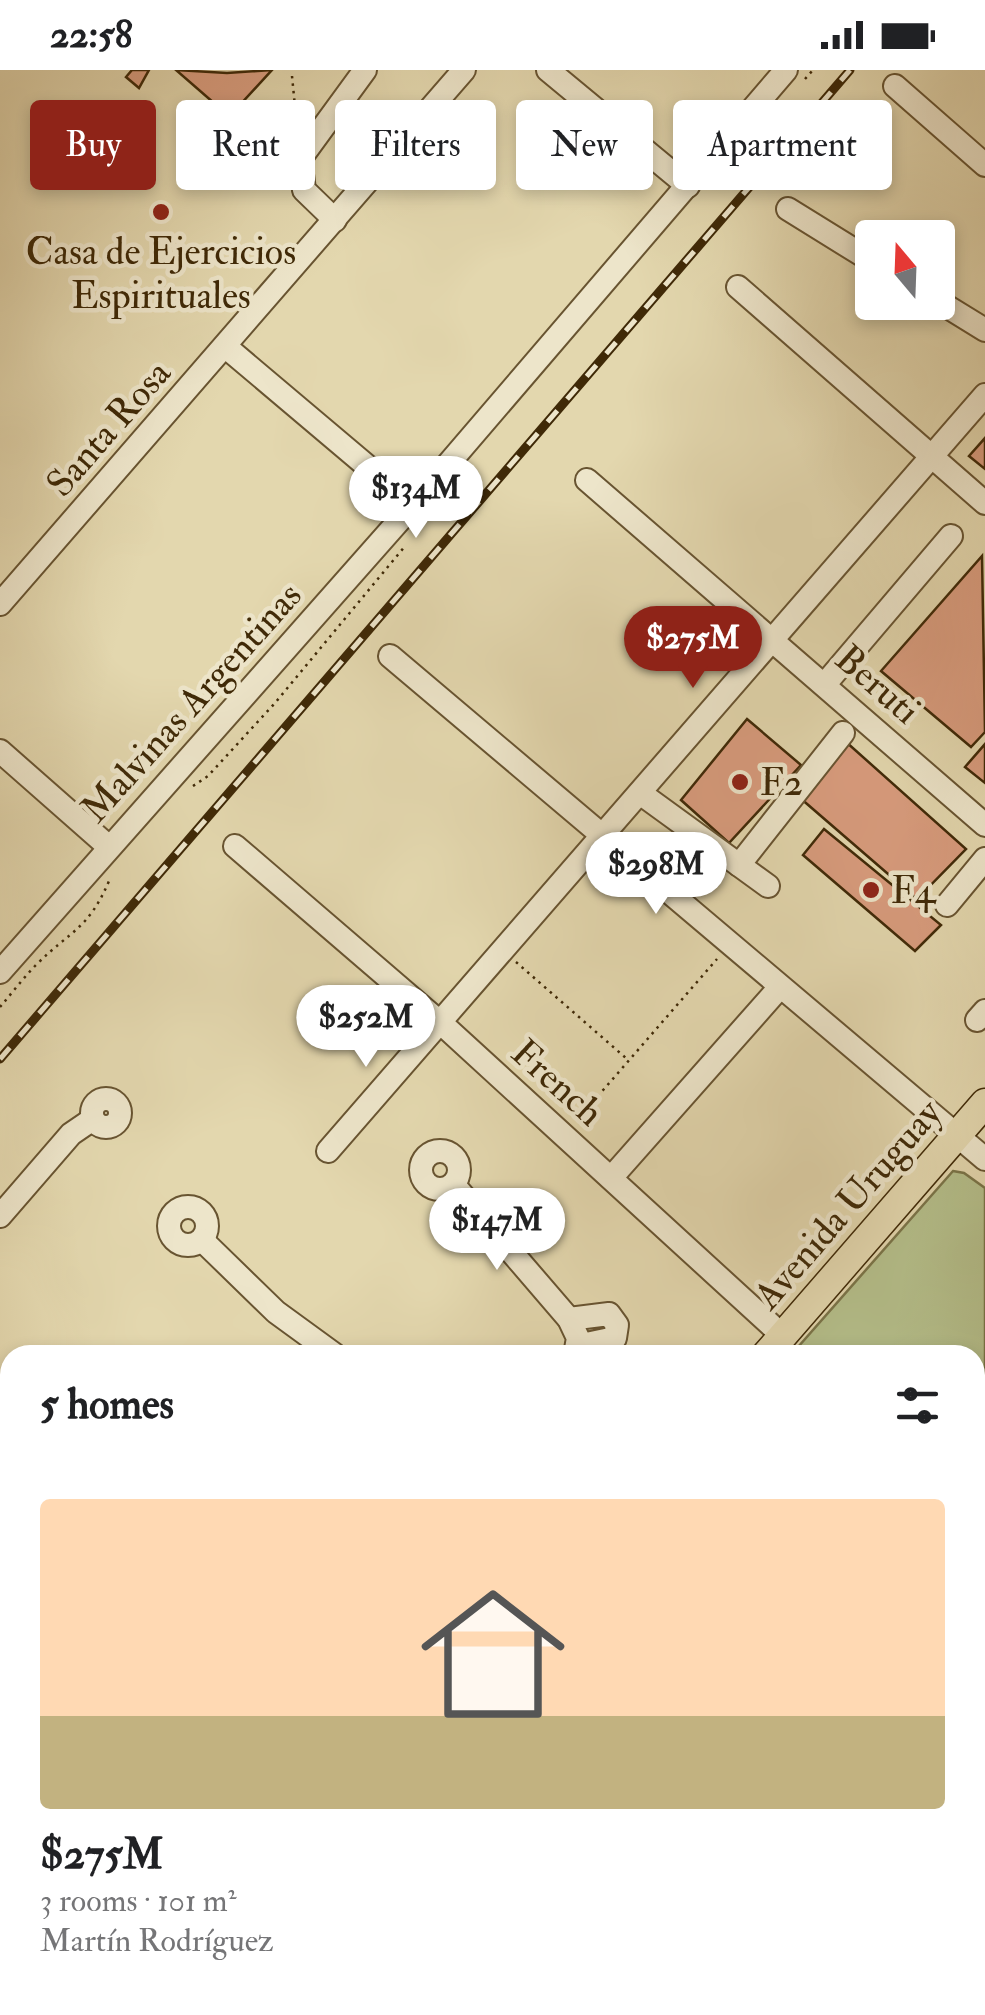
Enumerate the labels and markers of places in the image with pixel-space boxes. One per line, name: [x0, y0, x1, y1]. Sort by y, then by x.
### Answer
marker: Casa de Ejercicios Espirituales: [150, 201, 172, 223]
place label: Casa de Ejercicios Espirituales: [26, 228, 296, 320]
pin: $134M: [346, 456, 486, 541]
pin: $275M: [623, 606, 763, 691]
place label: F2: [760, 759, 803, 807]
marker: F2: [729, 771, 751, 793]
pin: $298M: [586, 832, 726, 917]
place label: F4: [891, 867, 937, 915]
marker: F4: [860, 879, 882, 901]
pin: $252M: [296, 985, 436, 1070]
pin: $147M: [427, 1188, 567, 1273]

